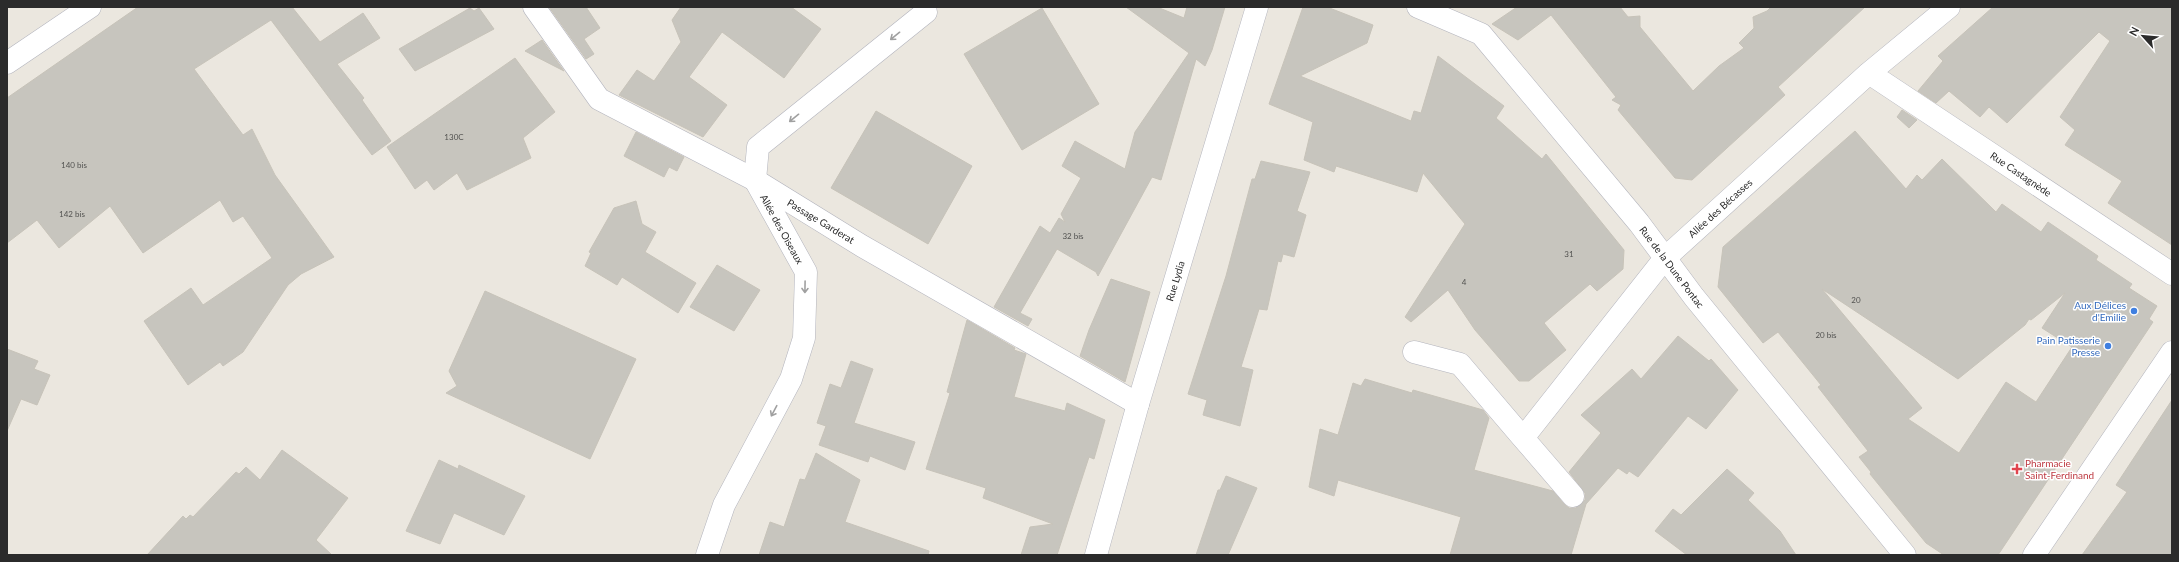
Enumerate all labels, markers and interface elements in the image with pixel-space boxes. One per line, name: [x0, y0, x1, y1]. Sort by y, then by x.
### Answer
north arrow: [2123, 16, 2163, 56]
text: N: [2126, 25, 2141, 38]
one-way arrow: [890, 32, 901, 41]
one-way arrow: [789, 113, 799, 122]
house number: 130C: [444, 132, 464, 142]
street label: Rue Castagnède: [1988, 149, 2054, 199]
house number: 140 bis: [61, 160, 87, 170]
street label: Allée des Bécasses: [1685, 176, 1755, 240]
street label: Allée des Oiseaux: [758, 192, 806, 266]
street label: Passage Garderat: [785, 196, 857, 246]
house number: 142 bis: [59, 209, 85, 219]
street label: Rue de la Dune Pontac: [1637, 224, 1707, 311]
house number: 32 bis: [1062, 231, 1084, 241]
house number: 31: [1564, 249, 1574, 259]
street label: Rue Lydia: [1163, 259, 1187, 303]
house number: 4: [1462, 277, 1467, 287]
one-way arrow: [802, 280, 809, 293]
house number: 20: [1851, 295, 1861, 305]
place label: Aux Délices d'Emilie: [2074, 299, 2126, 323]
marker: Aux Délices d'Emilie: [2129, 306, 2139, 316]
house number: 20 bis: [1815, 330, 1837, 340]
place label: Pain Patisserie Presse: [2036, 334, 2100, 358]
marker: Pain Patisserie Presse: [2103, 341, 2113, 351]
one-way arrow: [770, 405, 777, 417]
place label: Pharmacie Saint-Ferdinand: [2025, 457, 2094, 481]
marker: Pharmacie Saint-Ferdinand: [2012, 464, 2022, 474]

